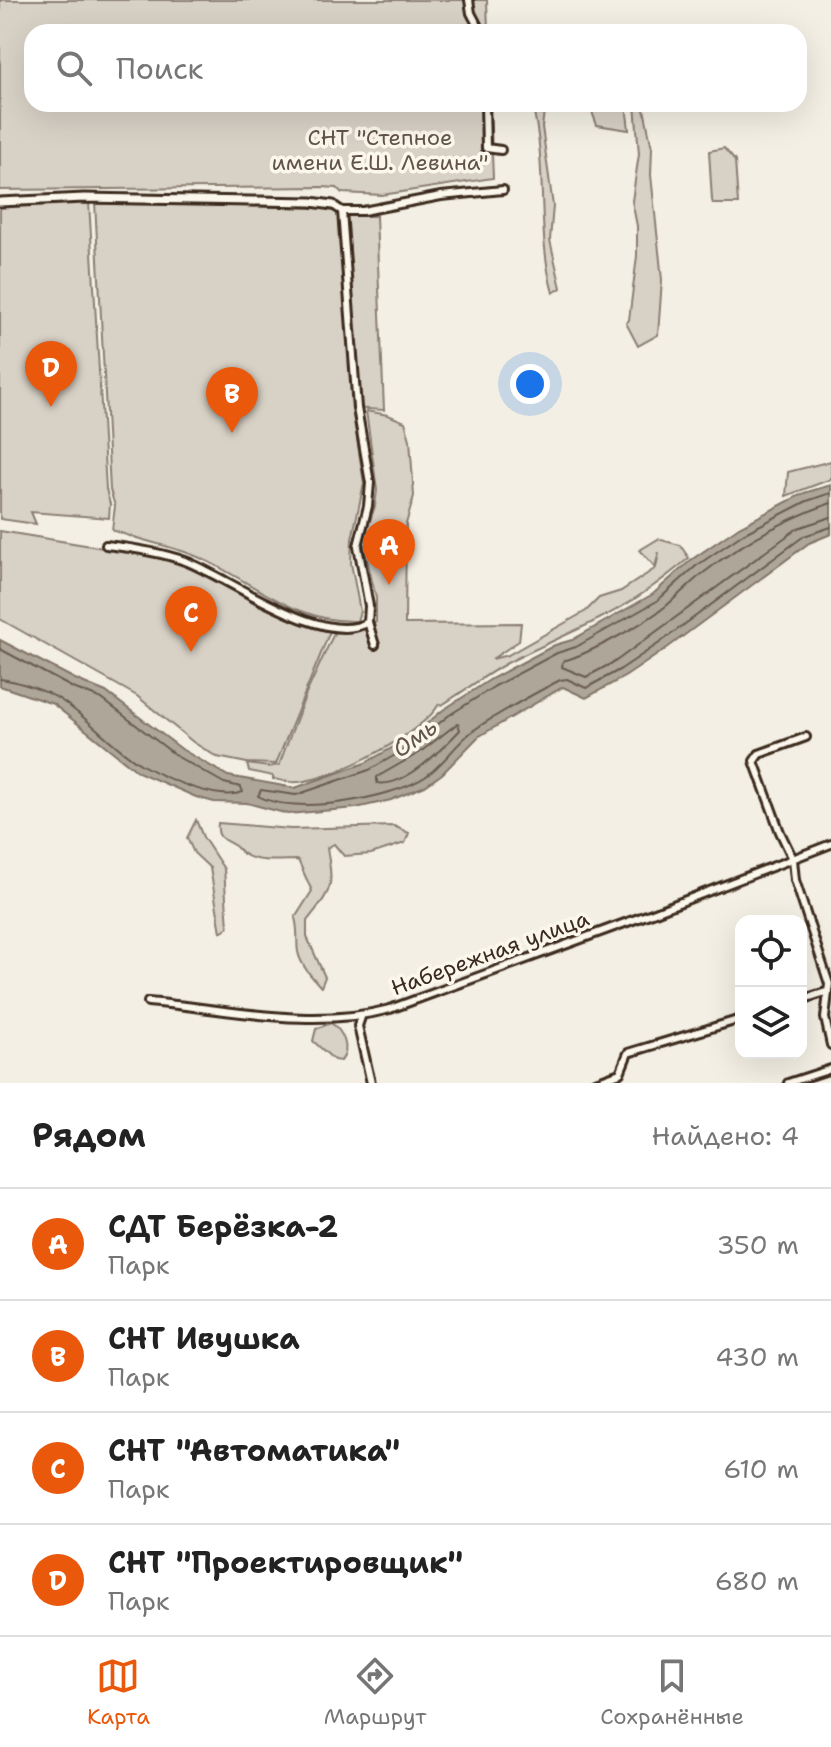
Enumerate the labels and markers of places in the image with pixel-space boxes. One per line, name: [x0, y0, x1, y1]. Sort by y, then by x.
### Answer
pin: D: [25, 341, 77, 407]
pin: B: [206, 367, 258, 433]
pin: A: [363, 519, 415, 585]
pin: C: [165, 586, 217, 652]

